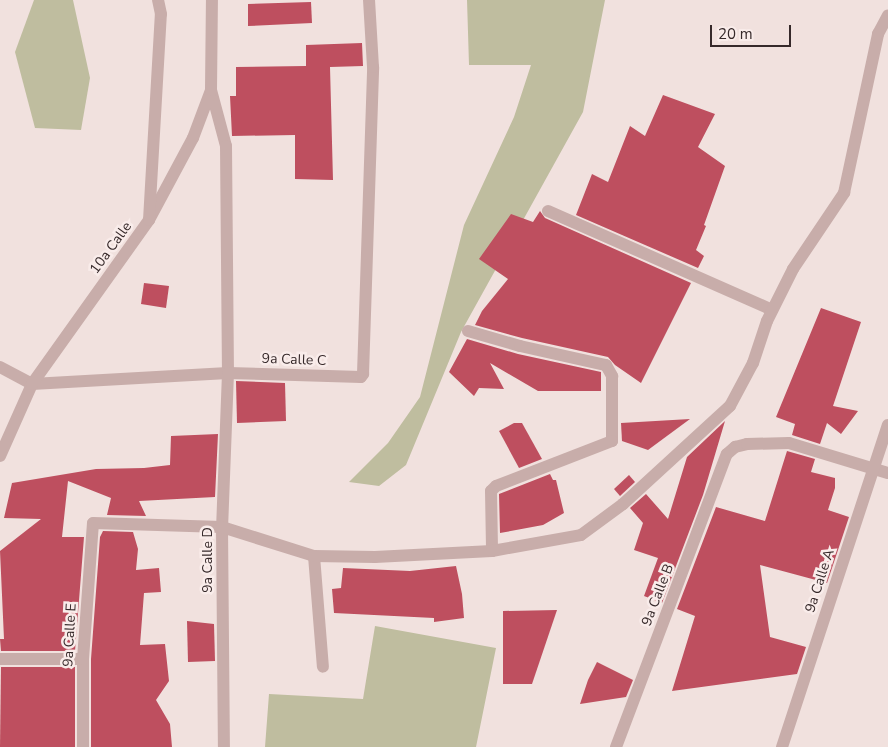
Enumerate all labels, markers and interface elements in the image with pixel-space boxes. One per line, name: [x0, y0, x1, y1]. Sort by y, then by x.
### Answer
scale bar: [713, 15, 794, 47]
text: 20 m: [718, 24, 753, 44]
street label: 10a Calle: [87, 219, 135, 277]
street label: 9a Calle C: [261, 350, 327, 370]
street label: 9a Calle D: [200, 527, 216, 593]
street label: 9a Calle A: [802, 547, 838, 615]
street label: 9a Calle B: [639, 562, 677, 628]
street label: 9a Calle E: [60, 603, 80, 667]

